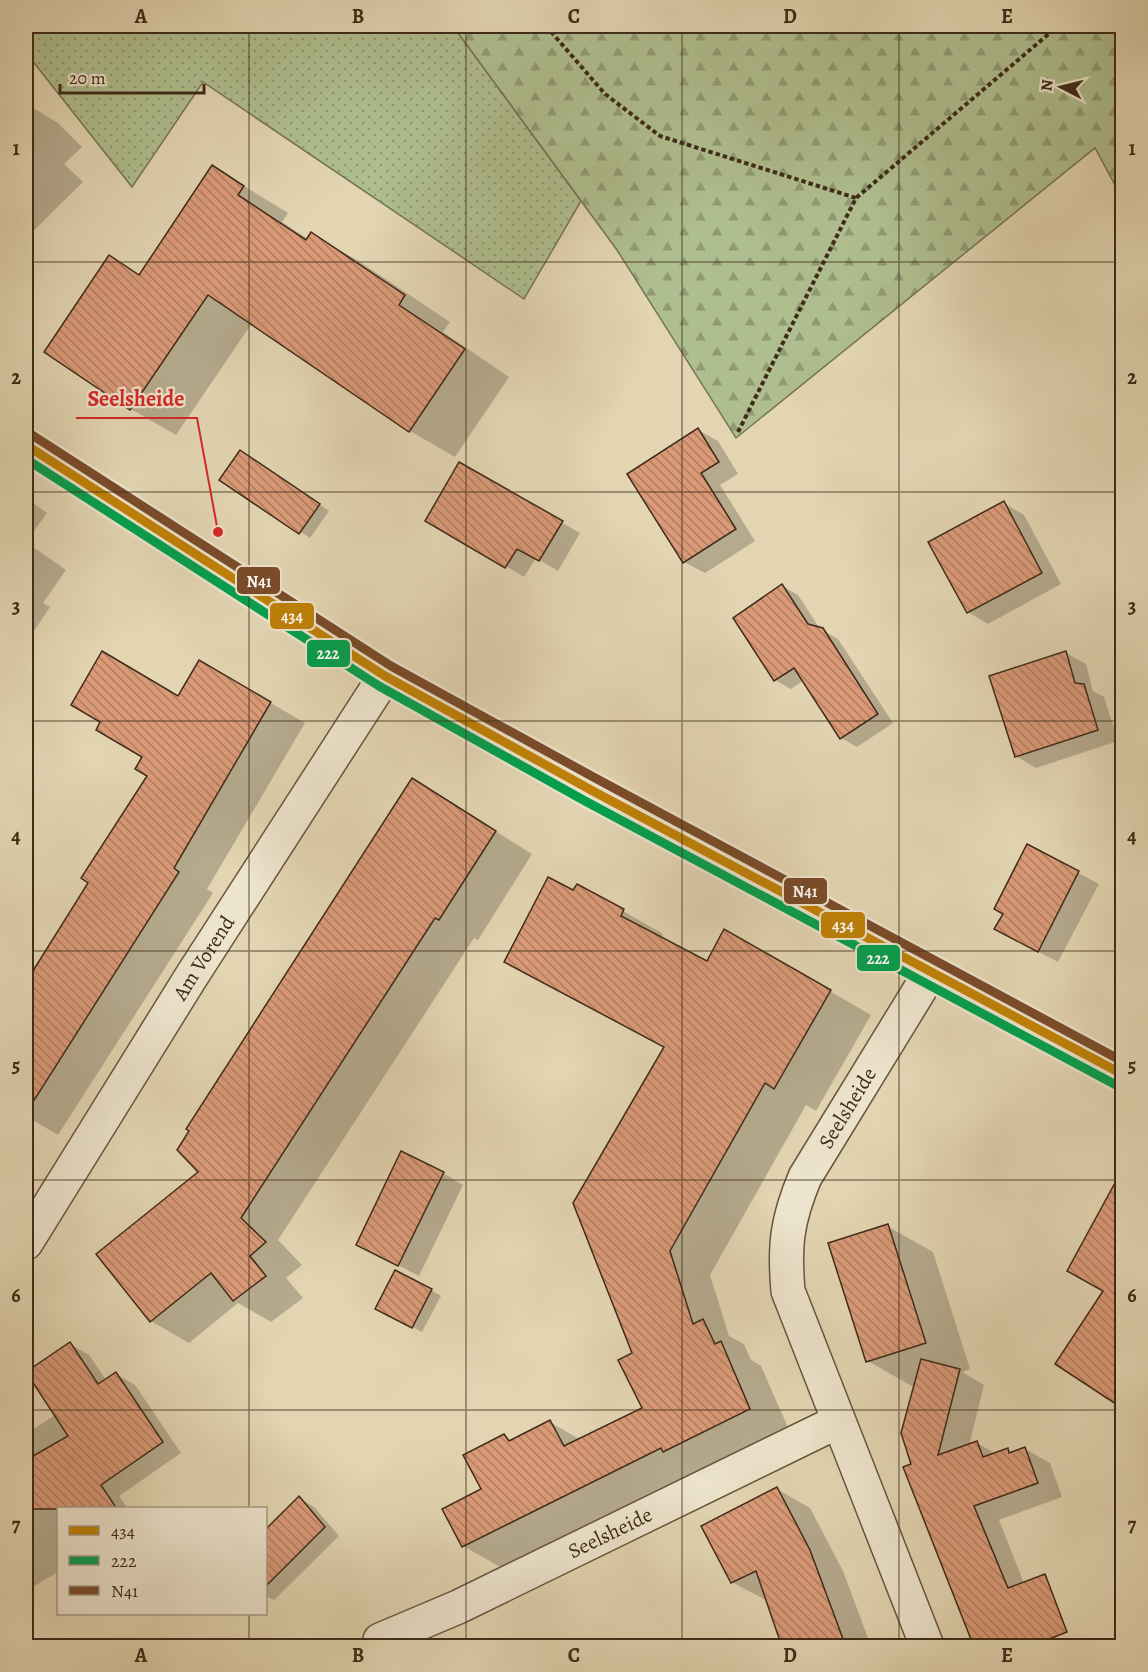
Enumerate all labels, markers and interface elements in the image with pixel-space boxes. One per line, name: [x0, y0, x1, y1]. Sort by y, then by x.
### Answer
text: A: [134, 3, 148, 30]
text: B: [352, 3, 364, 30]
text: C: [568, 3, 580, 30]
text: D: [783, 3, 797, 30]
text: E: [1001, 3, 1013, 30]
scale bar: [60, 57, 204, 95]
north arrow: [1031, 57, 1091, 117]
text: 20 m: [69, 66, 106, 90]
text: N: [1035, 78, 1059, 92]
text: 1: [12, 135, 20, 162]
text: 1: [1128, 135, 1136, 162]
text: 2: [11, 364, 21, 391]
text: 2: [1127, 364, 1137, 391]
callout: Seelsheide: [76, 378, 197, 418]
text: Seelsheide: [87, 384, 185, 414]
line badge: N41: [236, 566, 281, 595]
text: N41: [247, 571, 272, 593]
text: 3: [12, 593, 20, 620]
text: 3: [1128, 593, 1136, 620]
line badge: 434: [269, 602, 315, 630]
text: 434: [281, 606, 303, 628]
line badge: 222: [306, 639, 351, 668]
text: 222: [316, 643, 340, 665]
text: 4: [11, 823, 21, 850]
text: 4: [1127, 823, 1137, 850]
line badge: N41: [783, 877, 828, 905]
text: N41: [793, 881, 818, 903]
street label: Am Vorend: [166, 909, 241, 1006]
line badge: 434: [820, 911, 866, 939]
text: 434: [832, 915, 854, 937]
line badge: 222: [856, 944, 901, 972]
text: 222: [866, 948, 890, 970]
text: 5: [12, 1052, 20, 1079]
text: 5: [1128, 1052, 1136, 1079]
street label: Seelsheide: [812, 1062, 883, 1154]
text: 6: [11, 1282, 21, 1309]
text: 6: [1127, 1282, 1137, 1309]
street label: Seelsheide: [563, 1500, 657, 1565]
legend: [57, 1507, 267, 1615]
text: 7: [12, 1511, 21, 1538]
text: 7: [1128, 1511, 1137, 1538]
text: 434: [111, 1519, 135, 1543]
text: 222: [111, 1549, 137, 1573]
text: N41: [111, 1579, 138, 1603]
text: A: [134, 1642, 148, 1669]
text: B: [352, 1642, 364, 1669]
text: C: [568, 1642, 580, 1669]
text: D: [783, 1642, 797, 1669]
text: E: [1001, 1642, 1013, 1669]

